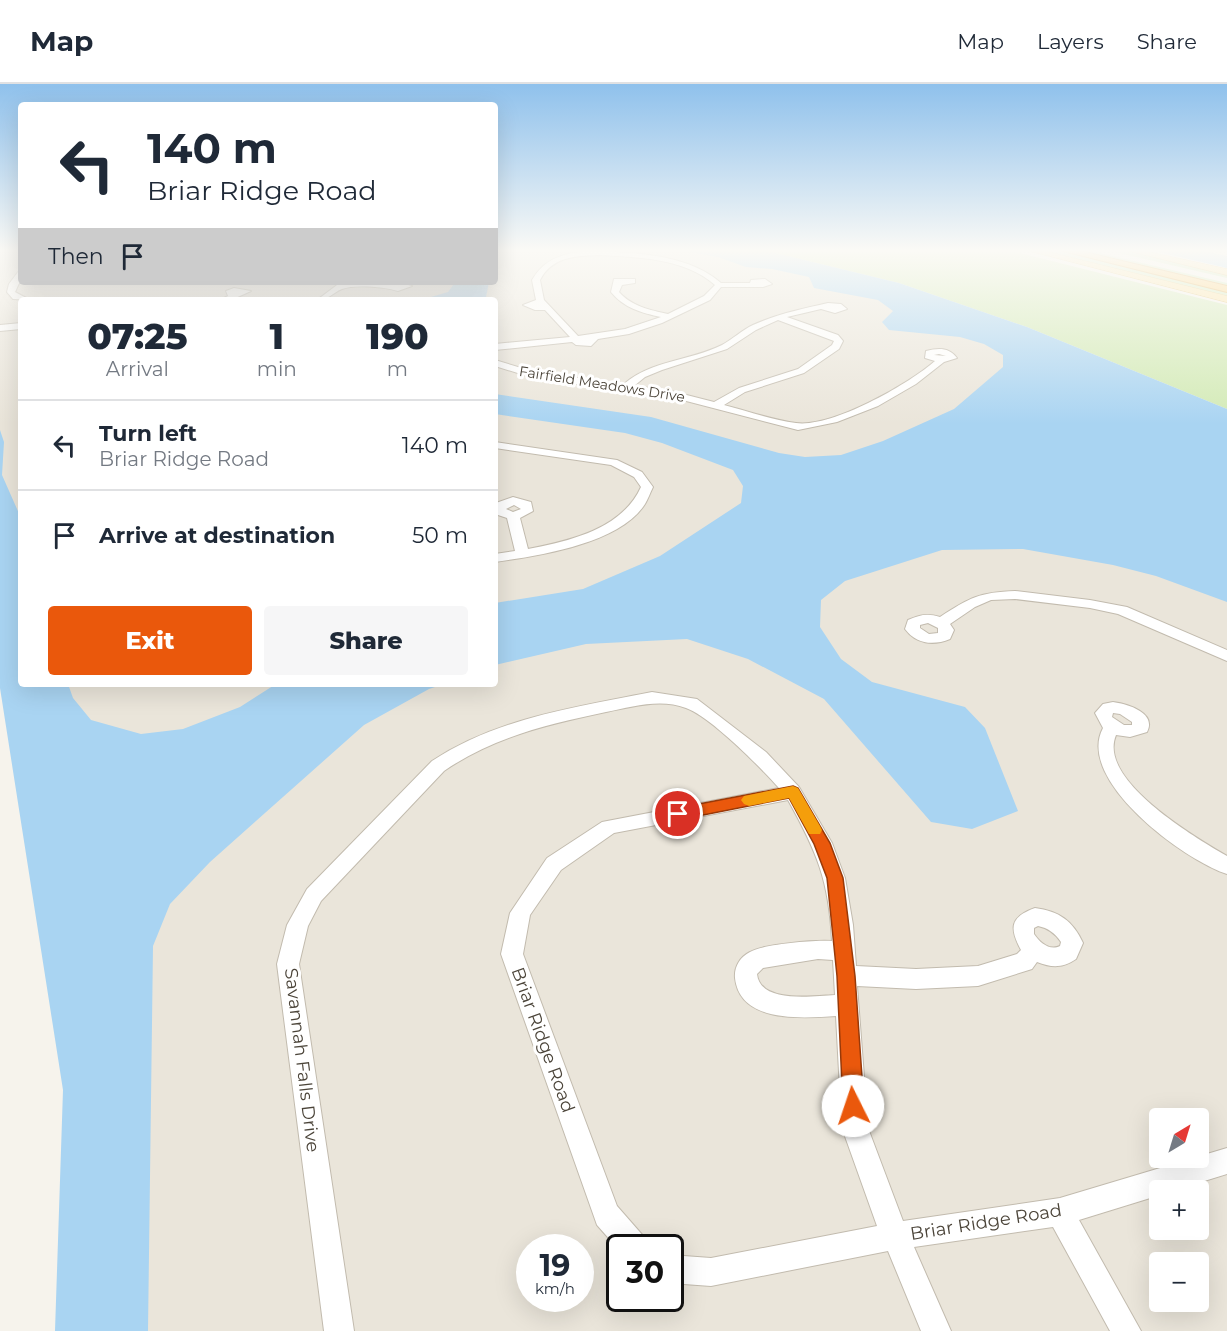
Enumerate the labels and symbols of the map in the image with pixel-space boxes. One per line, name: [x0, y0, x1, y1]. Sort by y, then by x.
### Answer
street label: Fairfield Meadows Drive: [518, 362, 686, 406]
pin: [652, 788, 703, 839]
street label: Briar Ridge Road: [506, 964, 580, 1116]
street label: Savannah Falls Drive: [280, 967, 324, 1153]
position arrow: [821, 1074, 885, 1138]
north arrow: [1149, 1108, 1209, 1168]
street label: Briar Ridge Road: [909, 1199, 1063, 1245]
speed limit sign: 30: [606, 1234, 684, 1312]

